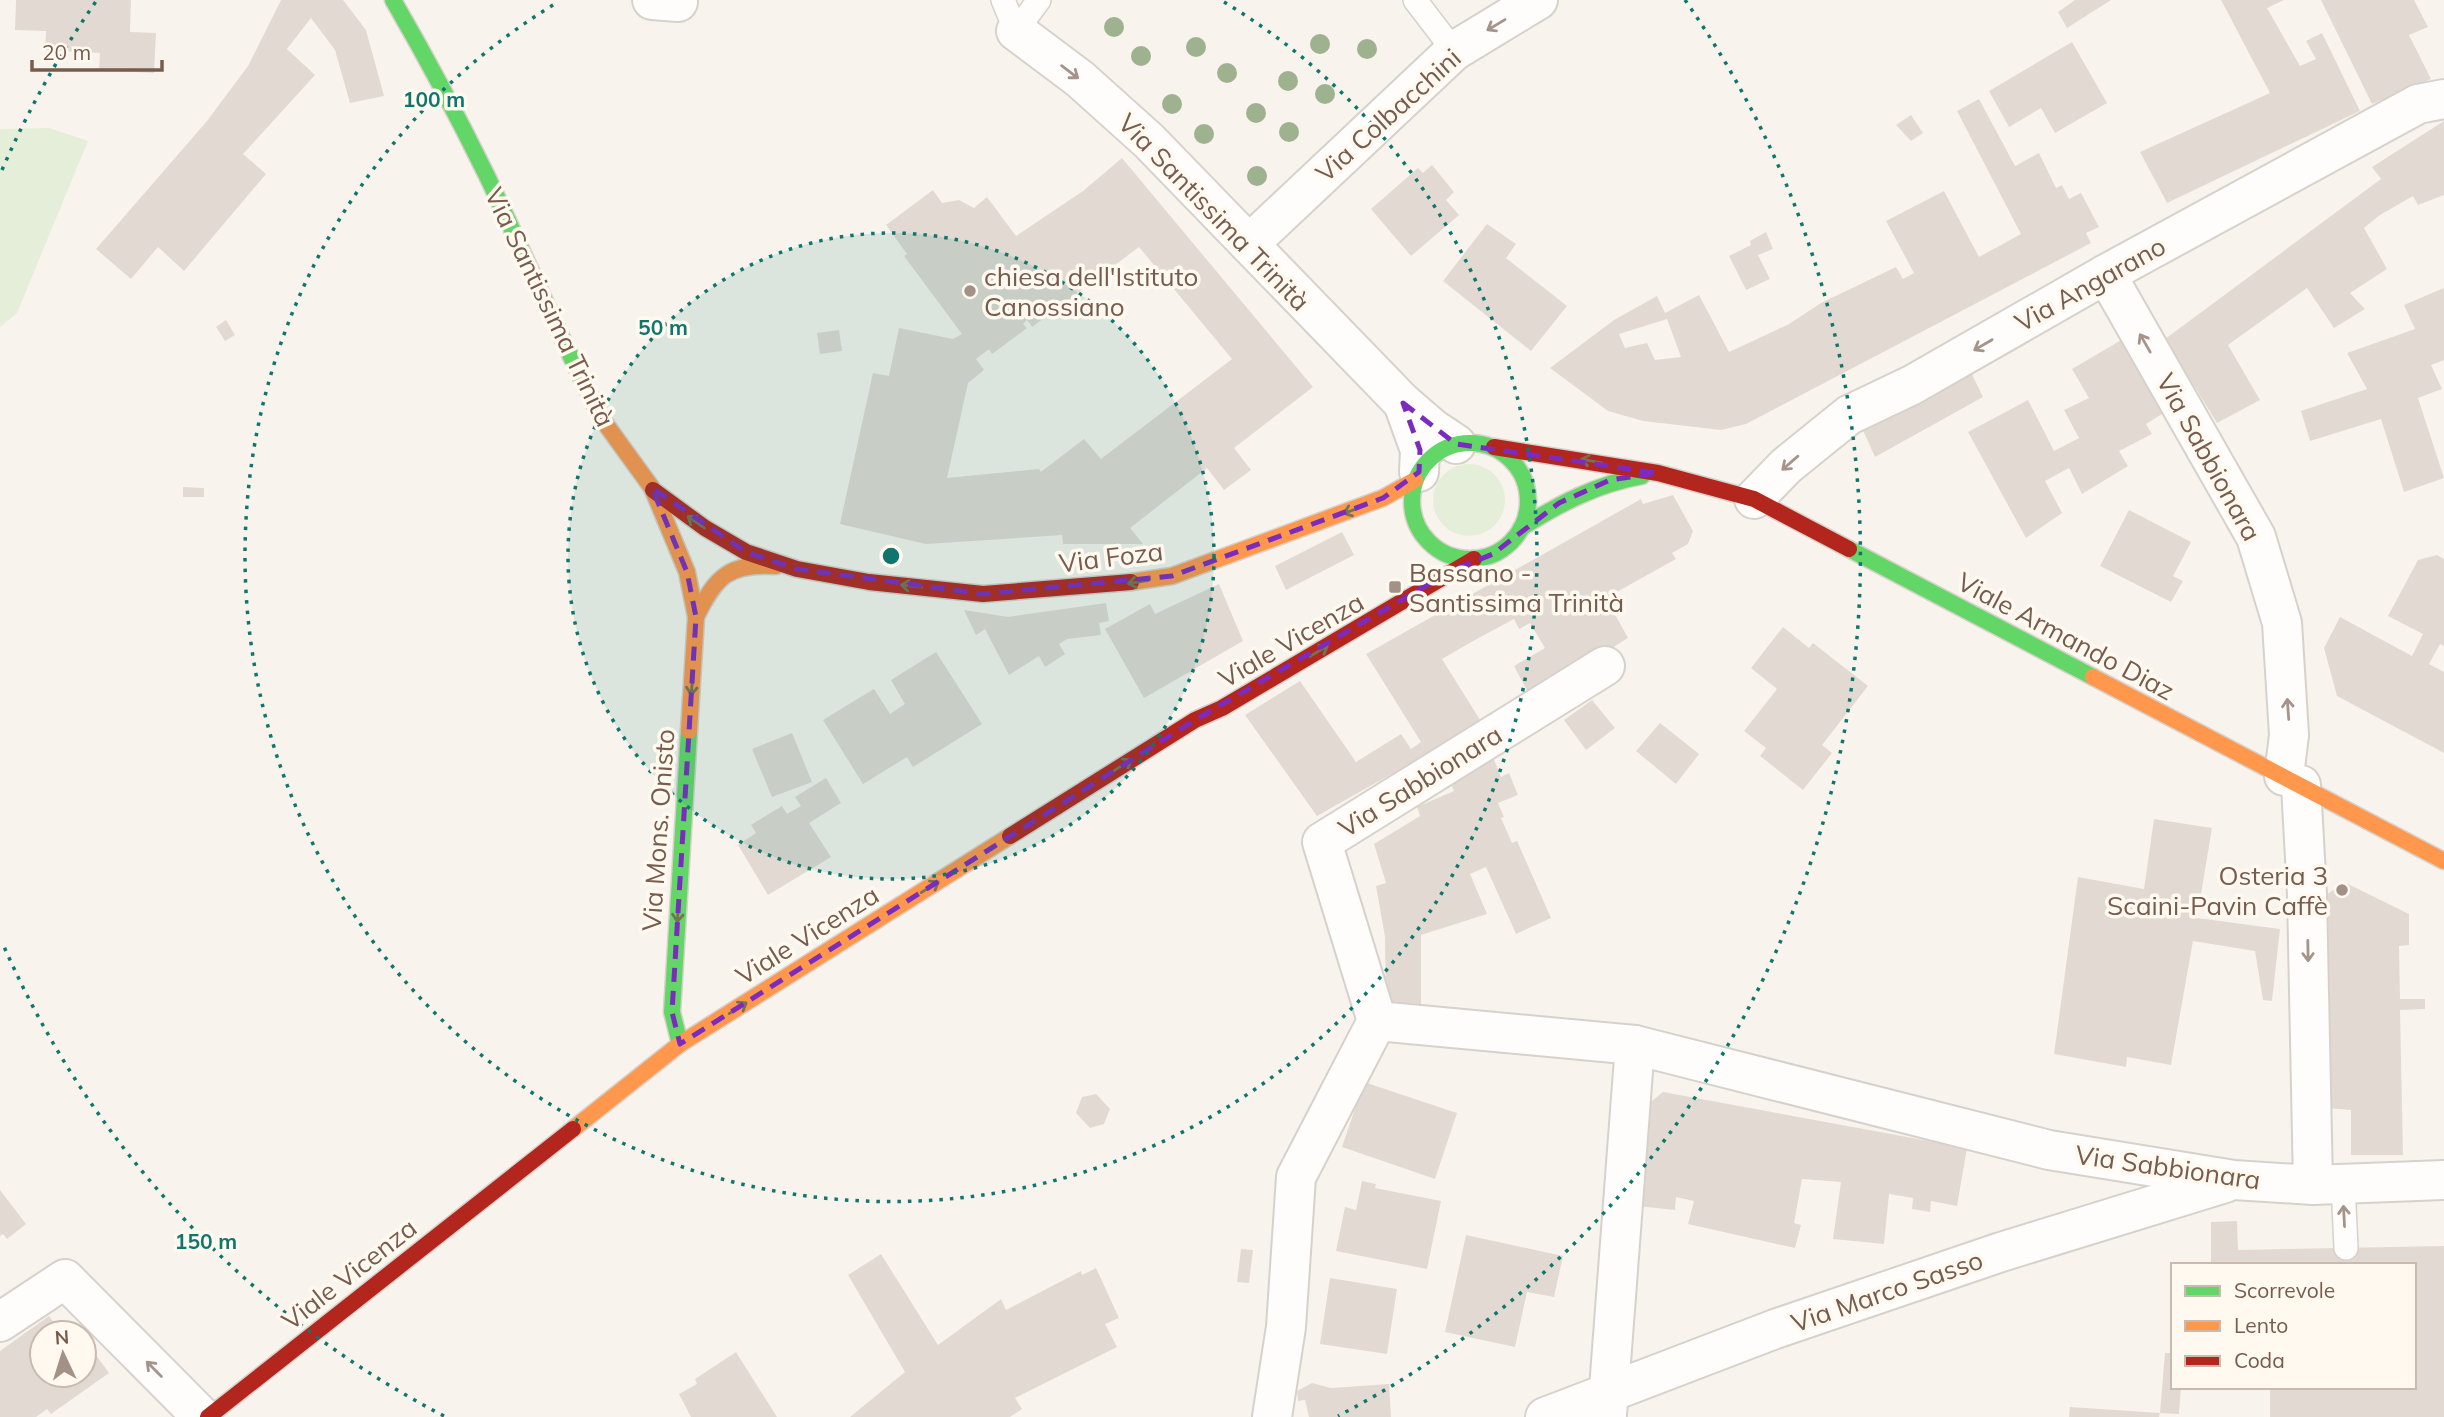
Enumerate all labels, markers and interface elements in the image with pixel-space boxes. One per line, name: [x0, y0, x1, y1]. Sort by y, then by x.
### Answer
one-way arrow: [1486, 19, 1506, 33]
scale bar: [32, 28, 161, 72]
text: 20 m: [42, 39, 91, 65]
street label: Via Colbacchini: [1309, 41, 1467, 189]
one-way arrow: [1061, 64, 1079, 79]
text: 100 m: [403, 86, 465, 112]
street label: Via Santissima Trinità: [1111, 106, 1317, 318]
street label: Via Santissima Trinità: [478, 182, 622, 432]
street label: Via Angarano: [2009, 229, 2171, 339]
place label: chiesa dell'Istituto Canossiano: [984, 260, 1198, 323]
marker: chiesa dell'Istituto Canossiano: [962, 283, 978, 299]
text: 50 m: [638, 314, 688, 340]
one-way arrow: [2138, 333, 2151, 354]
one-way arrow: [1973, 338, 1993, 352]
street label: Via Sabbionara: [2149, 367, 2269, 547]
one-way arrow: [1580, 454, 1603, 467]
one-way arrow: [1781, 455, 1799, 471]
one-way arrow: [1343, 504, 1365, 517]
one-way arrow: [687, 515, 706, 529]
street label: Via Foza: [1057, 534, 1165, 580]
centre of rings: [879, 544, 903, 568]
place label: Bassano - Santissima Trinità: [1409, 556, 1624, 619]
street label: Viale Armando Diaz: [1952, 565, 2180, 707]
one-way arrow: [1127, 576, 1150, 589]
marker: Bassano - Santissima Trinità: [1387, 579, 1403, 595]
one-way arrow: [901, 580, 923, 593]
street label: Viale Vicenza: [1212, 585, 1370, 695]
one-way arrow: [1309, 644, 1329, 658]
one-way arrow: [685, 673, 698, 696]
one-way arrow: [2281, 697, 2294, 720]
street label: Via Sabbionara: [1332, 718, 1508, 844]
street label: Via Mons. Onisto: [634, 728, 682, 932]
one-way arrow: [1112, 758, 1132, 772]
place label: Osteria 3 Scaini-Pavin Caffè: [2107, 859, 2328, 922]
street label: Viale Vicenza: [729, 878, 885, 992]
one-way arrow: [920, 879, 940, 893]
marker: Osteria 3 Scaini-Pavin Caffè: [2334, 882, 2350, 898]
one-way arrow: [671, 900, 684, 923]
one-way arrow: [2301, 939, 2315, 962]
one-way arrow: [727, 1000, 747, 1014]
street label: Via Sabbionara: [2073, 1138, 2263, 1196]
one-way arrow: [2338, 1205, 2351, 1228]
street label: Viale Vicenza: [275, 1211, 423, 1337]
text: 150 m: [175, 1228, 237, 1254]
street label: Via Marco Sasso: [1787, 1243, 1987, 1339]
legend: [2171, 1263, 2416, 1389]
text: Scorrevole: [2234, 1277, 2335, 1303]
text: Lento: [2234, 1312, 2288, 1338]
north arrow: [28, 1319, 98, 1389]
text: N: [54, 1325, 70, 1350]
text: Coda: [2234, 1347, 2285, 1373]
one-way arrow: [145, 1360, 162, 1377]

